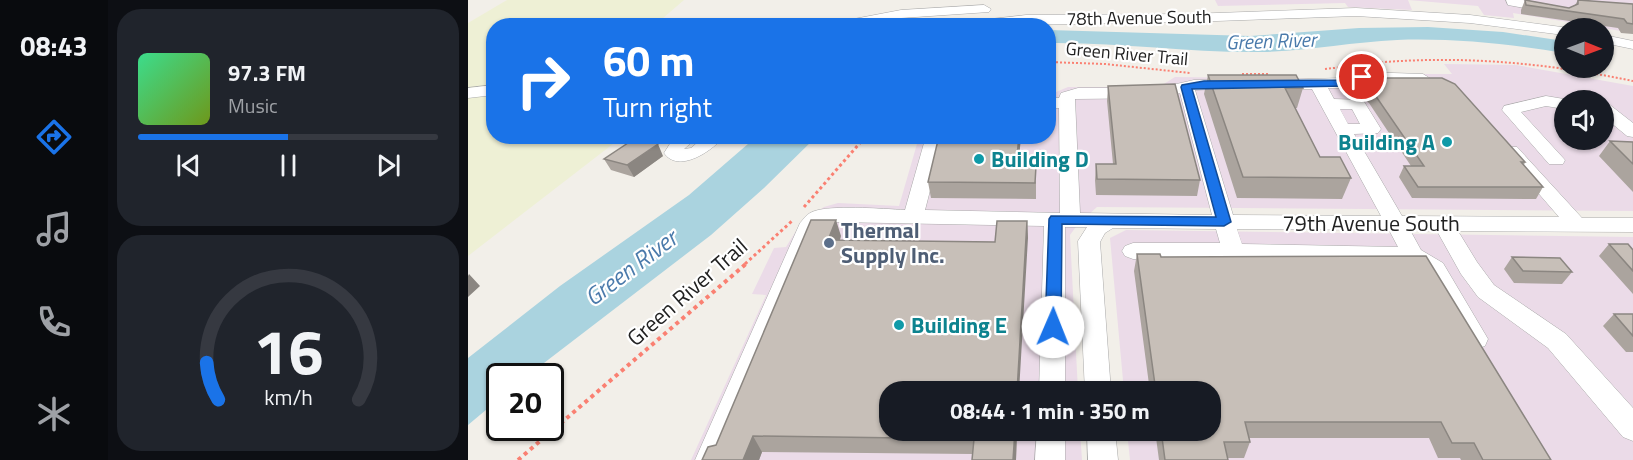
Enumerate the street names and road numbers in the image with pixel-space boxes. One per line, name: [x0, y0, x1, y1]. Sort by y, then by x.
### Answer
street label: 78th Avenue South: [1066, 3, 1212, 32]
street label: Green River Trail: [1065, 35, 1189, 72]
street label: 79th Avenue South: [1282, 206, 1460, 240]
street label: Green River Trail: [619, 230, 755, 354]

